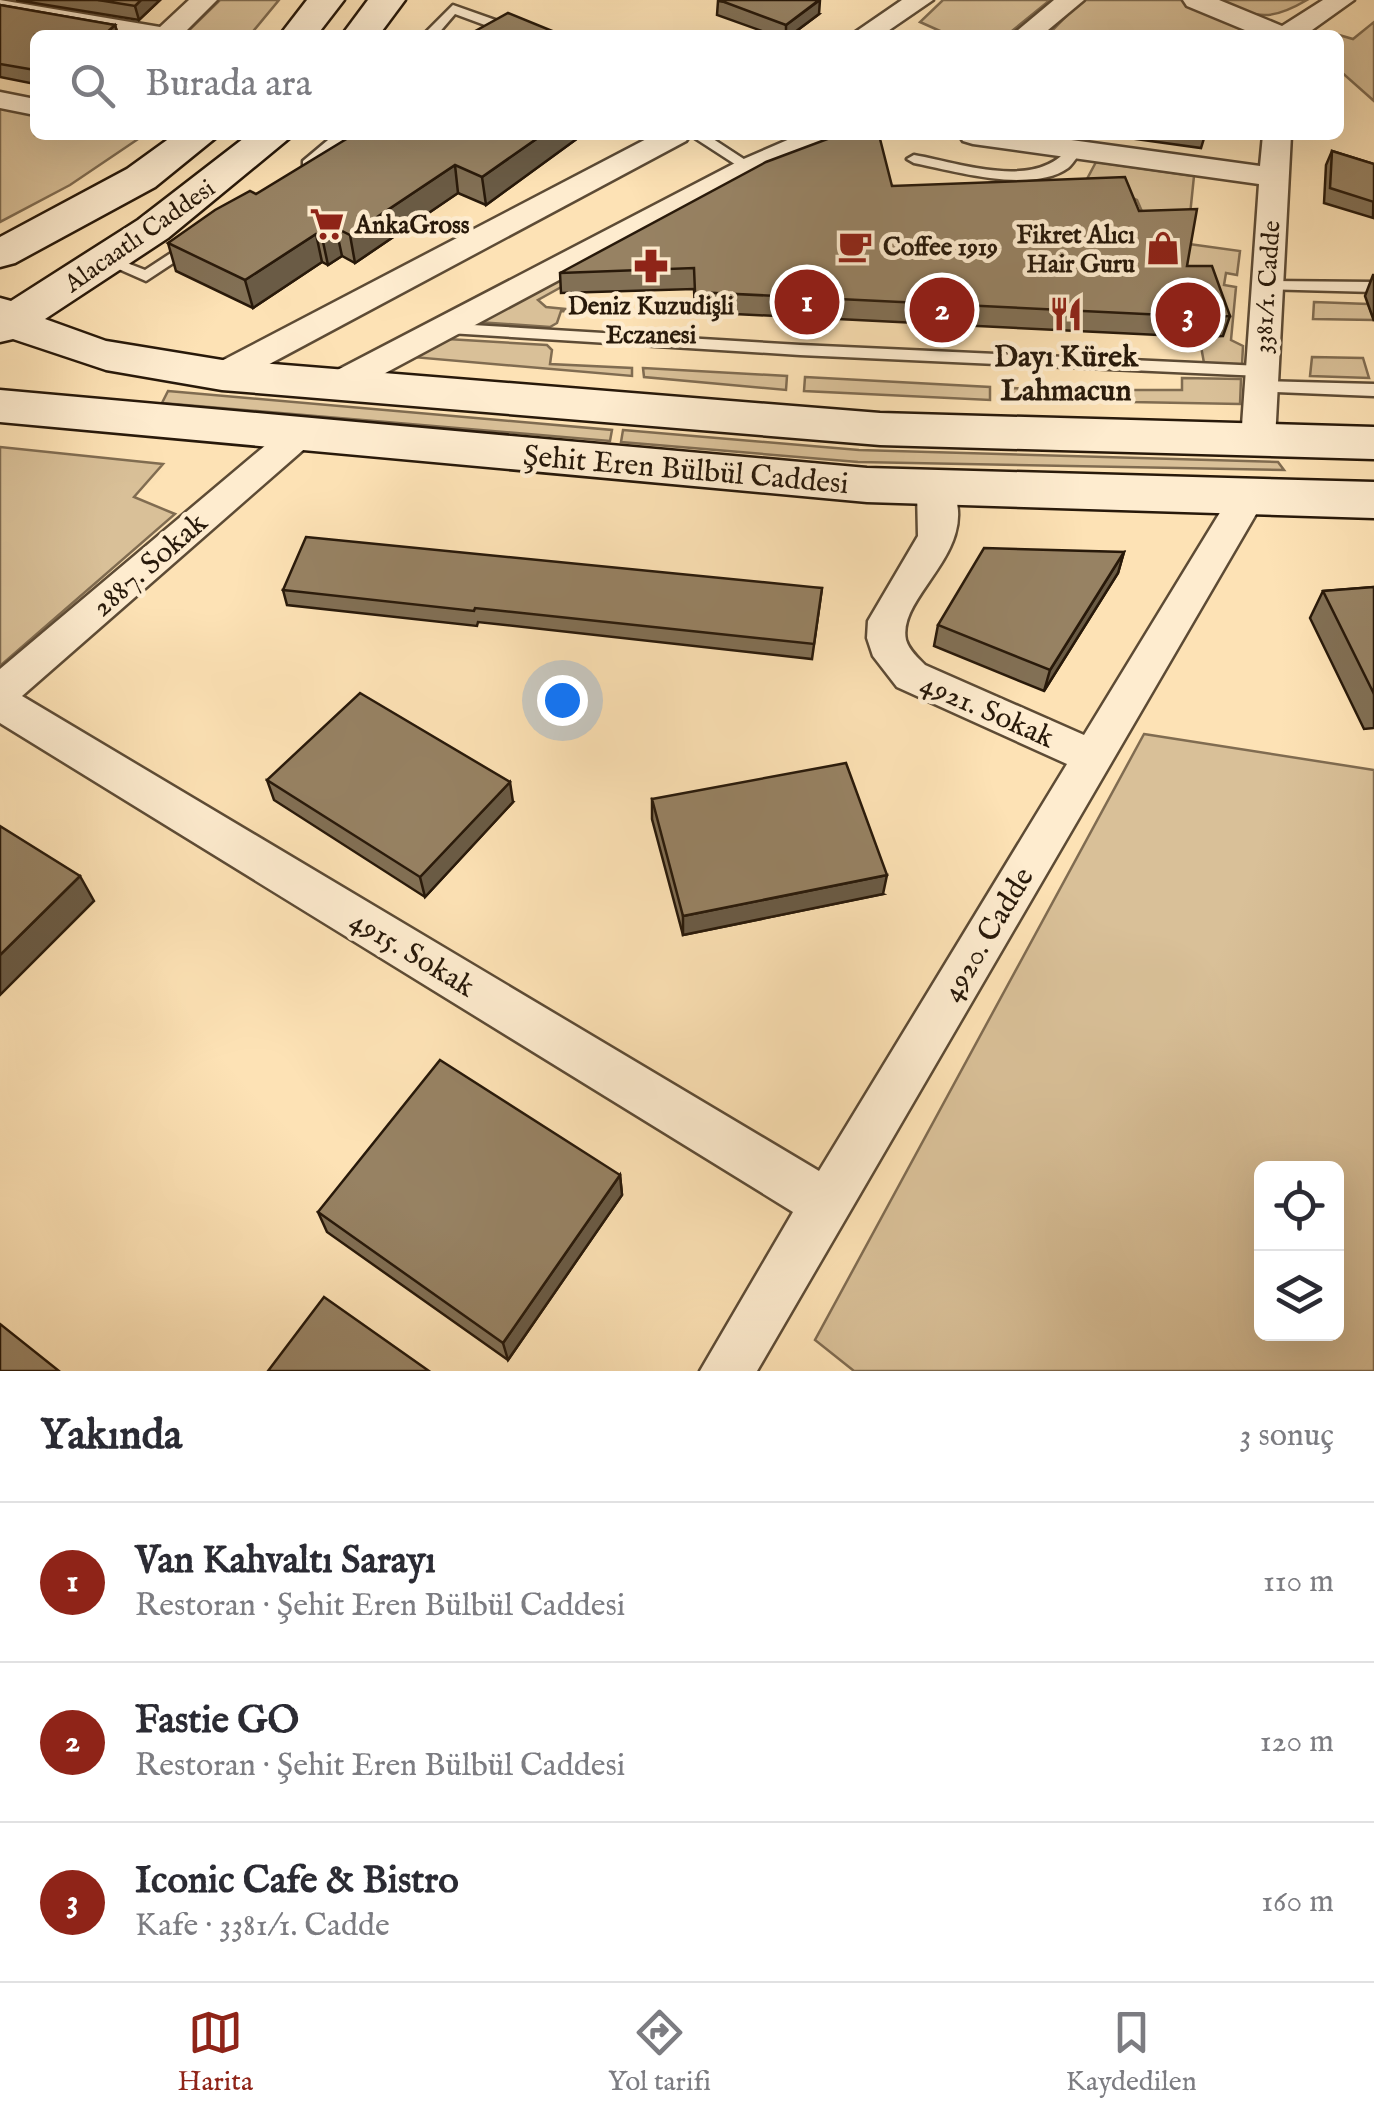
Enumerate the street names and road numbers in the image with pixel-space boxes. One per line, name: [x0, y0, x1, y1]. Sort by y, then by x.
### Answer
street label: Alacaatlı Caddesi: [58, 173, 222, 301]
street label: 3381/1. Cadde: [1247, 220, 1289, 355]
street label: Şehit Eren Bülbül Caddesi: [521, 438, 850, 504]
street label: 2887. Sokak: [85, 504, 217, 626]
street label: 4921. Sokak: [914, 665, 1061, 759]
street label: 4920. Cadde: [934, 861, 1044, 1009]
street label: 4915. Sokak: [343, 903, 482, 1007]

